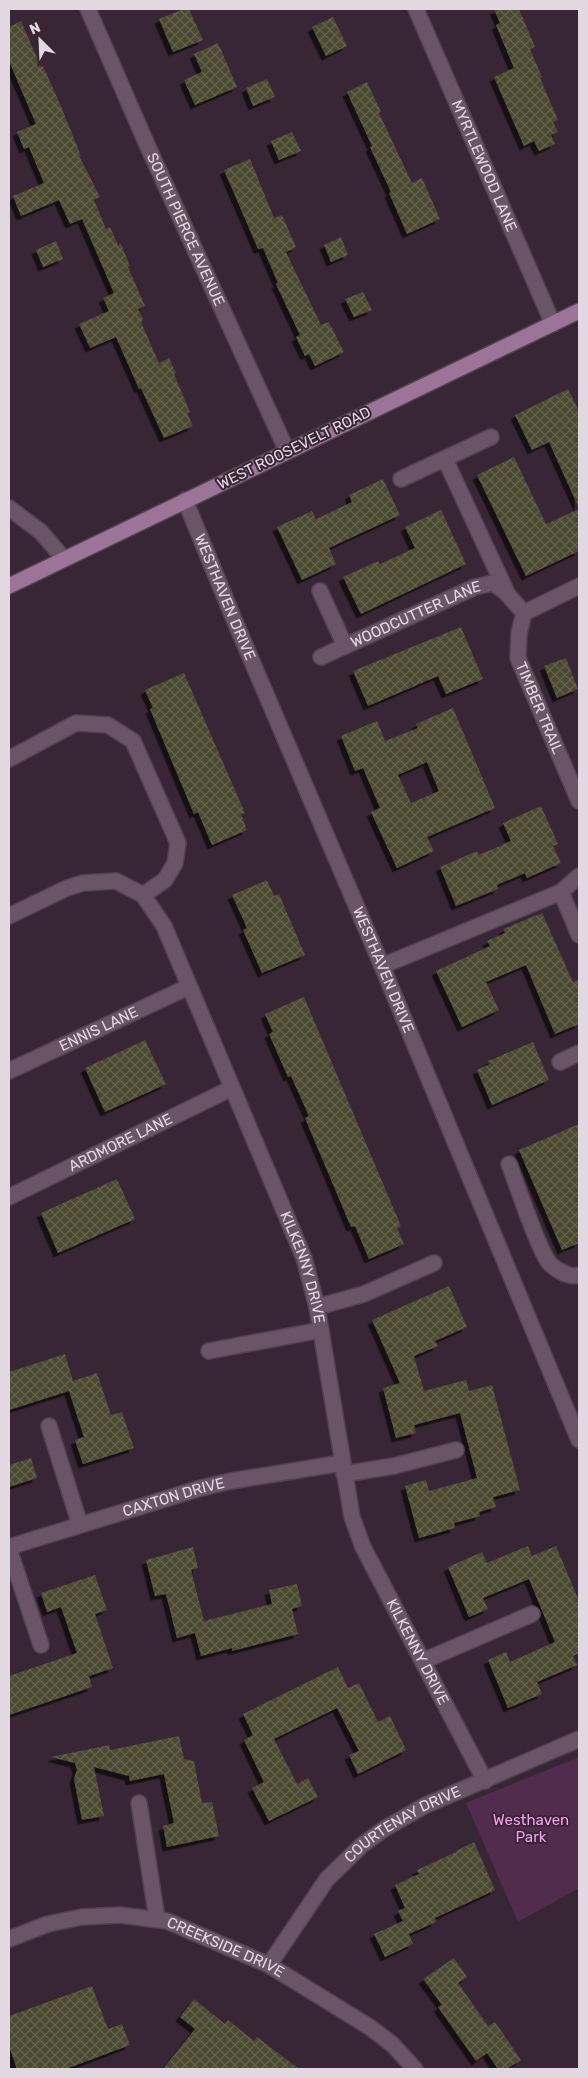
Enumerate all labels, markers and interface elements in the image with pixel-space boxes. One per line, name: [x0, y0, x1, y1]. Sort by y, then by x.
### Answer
north arrow: [15, 15, 65, 65]
text: N: [27, 19, 43, 38]
street label: MYRTLEWOOD LANE: [448, 97, 521, 234]
street label: SOUTH PIERCE AVENUE: [143, 150, 228, 309]
street label: WEST ROOSEVELT ROAD: [214, 403, 374, 493]
street label: WESTHAVEN DRIVE: [191, 531, 259, 663]
street label: WOODCUTTER LANE: [348, 577, 482, 651]
street label: TIMBER TRAIL: [512, 659, 567, 757]
street label: WESTHAVEN DRIVE: [349, 904, 418, 1036]
street label: ENNIS LANE: [56, 1003, 141, 1055]
street label: ARDMORE LANE: [66, 1110, 175, 1175]
street label: KILKENNY DRIVE: [276, 1209, 329, 1325]
street label: CAXTON DRIVE: [120, 1474, 226, 1521]
street label: KILKENNY DRIVE: [383, 1596, 453, 1708]
street label: COURTENAY DRIVE: [340, 1782, 463, 1866]
park label: Westhaven Park: [493, 1811, 569, 1846]
street label: CREEKSIDE DRIVE: [164, 1913, 288, 1981]

